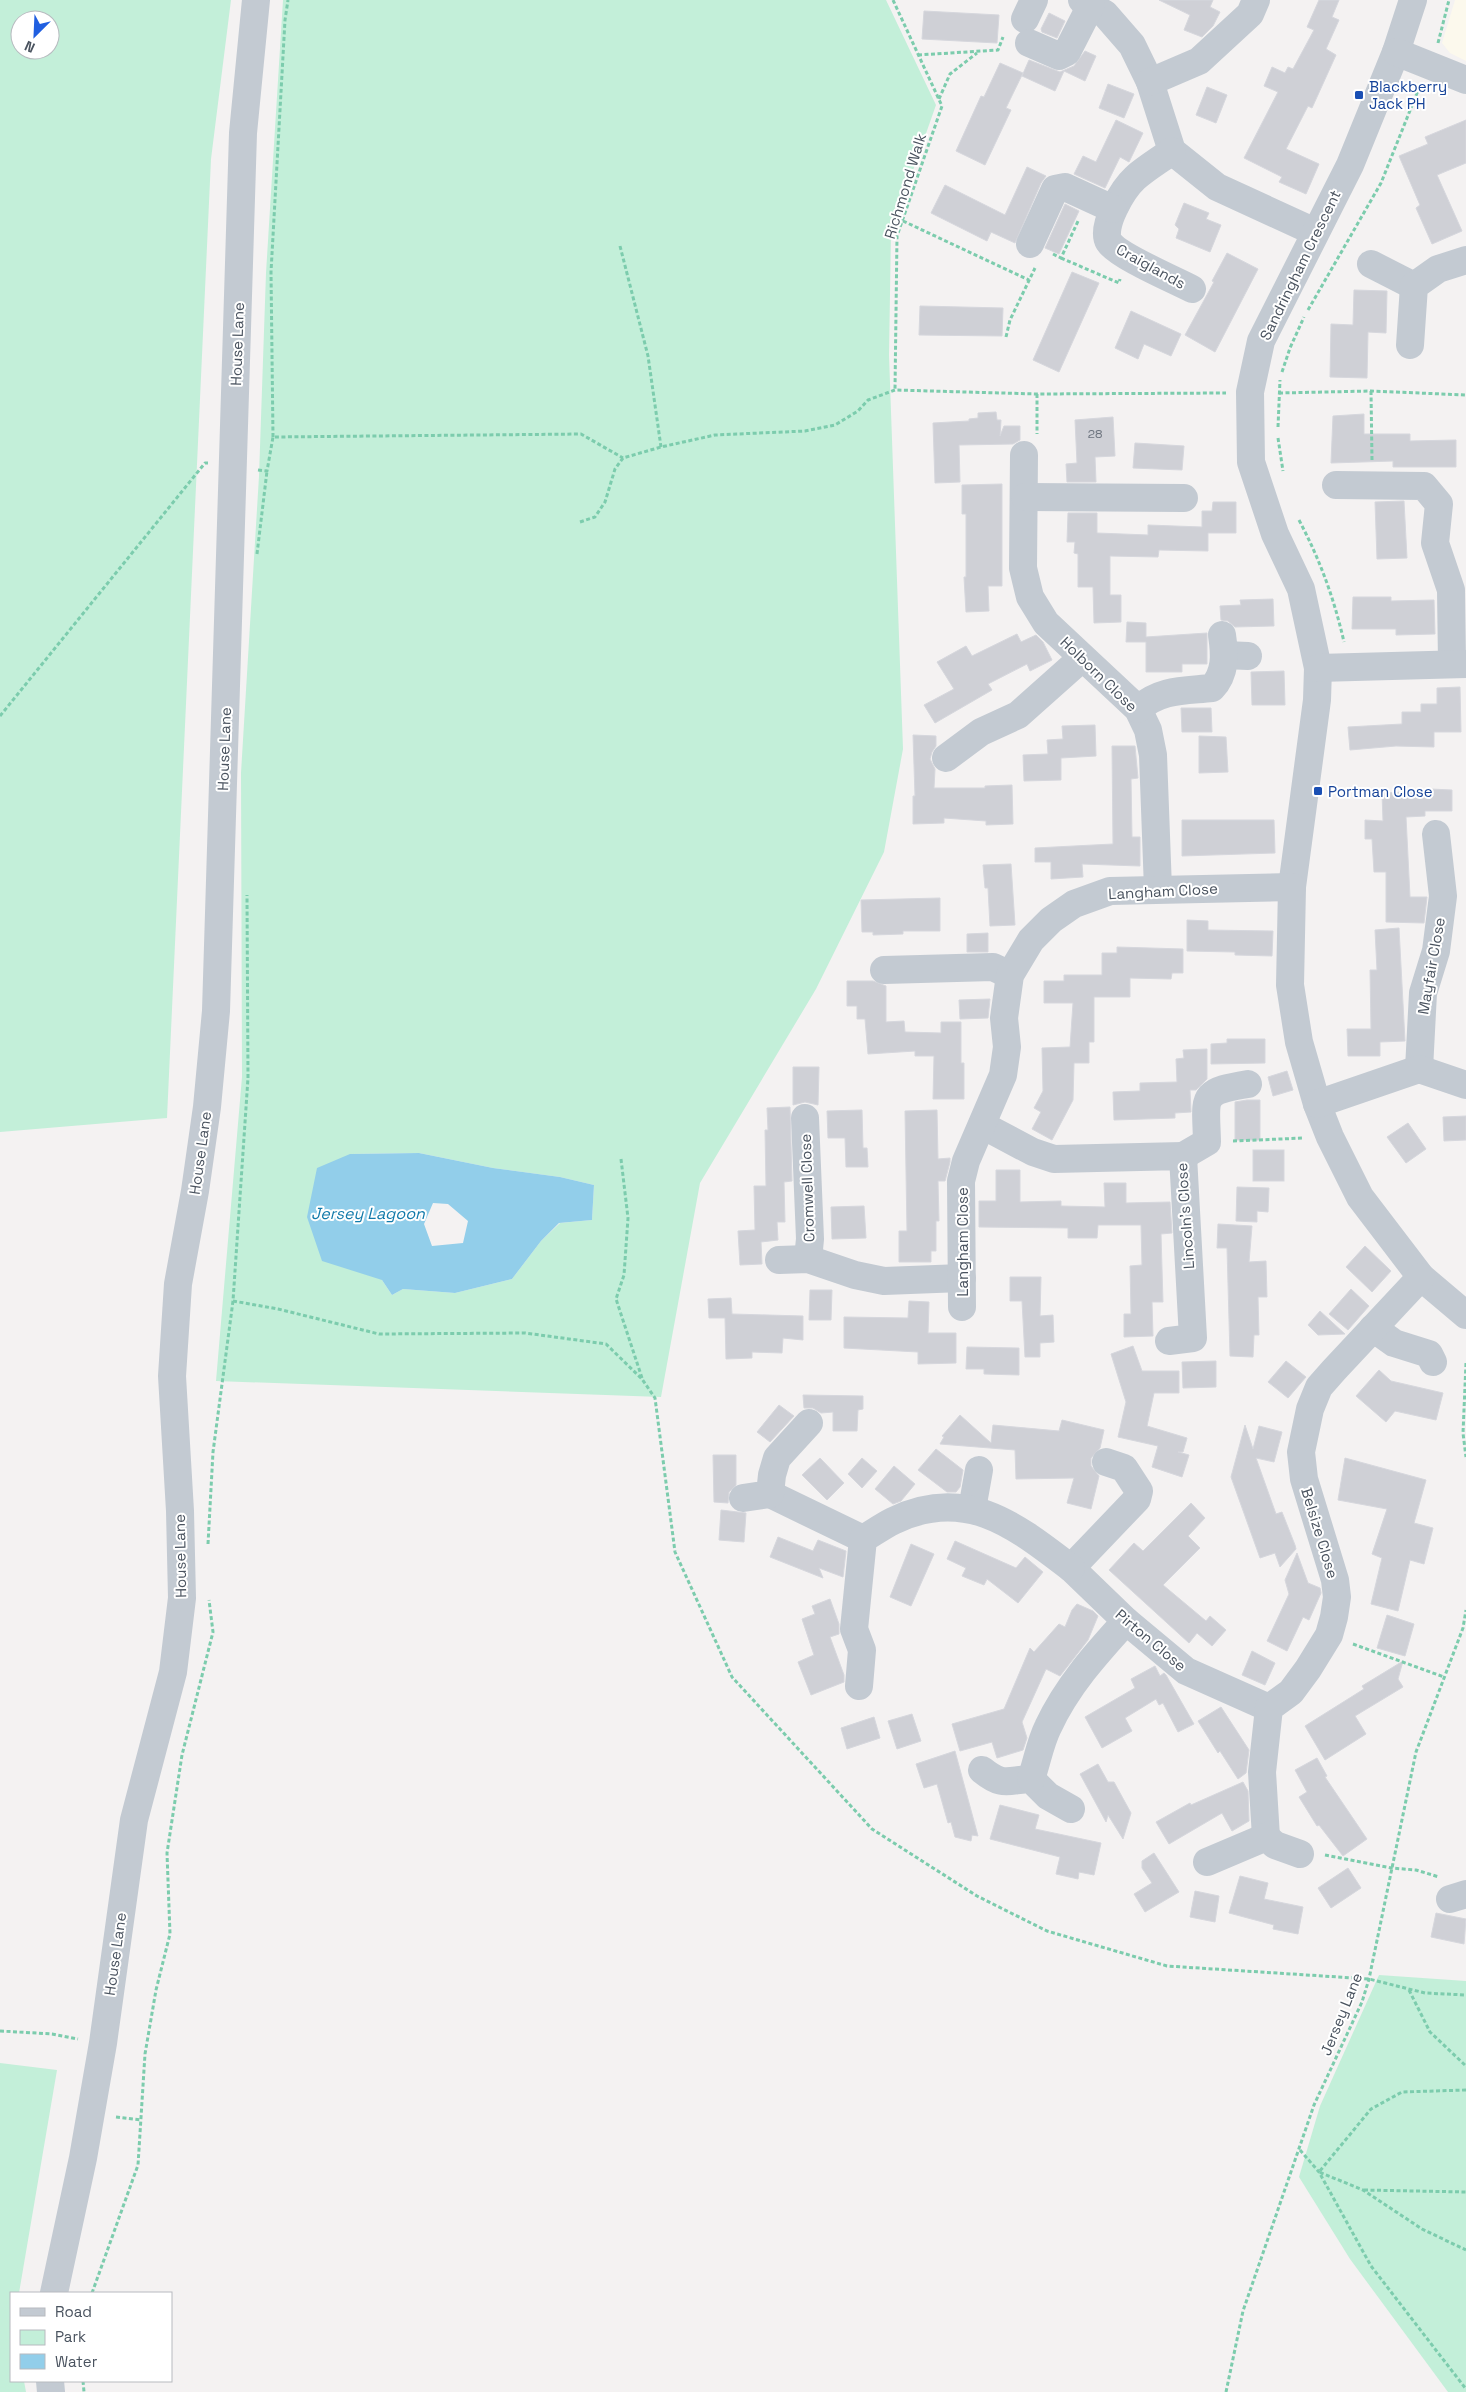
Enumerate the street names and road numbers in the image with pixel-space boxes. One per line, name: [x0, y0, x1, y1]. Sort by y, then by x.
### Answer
street label: Richmond Walk: [880, 131, 930, 241]
street label: Sandringham Crescent: [1255, 187, 1345, 343]
street label: Craiglands: [1113, 239, 1189, 293]
street label: House Lane: [226, 302, 248, 386]
street label: Holborn Close: [1057, 633, 1142, 716]
street label: House Lane: [213, 707, 235, 791]
street label: Langham Close: [1108, 879, 1218, 903]
street label: Mayfair Close: [1413, 916, 1449, 1016]
street label: House Lane: [185, 1110, 215, 1196]
street label: Cromwell Close: [796, 1133, 818, 1243]
street label: Lincoln's Close: [1172, 1162, 1198, 1270]
street label: Langham Close: [953, 1187, 972, 1297]
street label: Belsize Close: [1297, 1485, 1343, 1581]
street label: House Lane: [170, 1514, 190, 1598]
street label: Pirton Close: [1112, 1605, 1190, 1675]
street label: House Lane: [100, 1911, 130, 1997]
street label: Jersey Lane: [1316, 1970, 1366, 2058]

